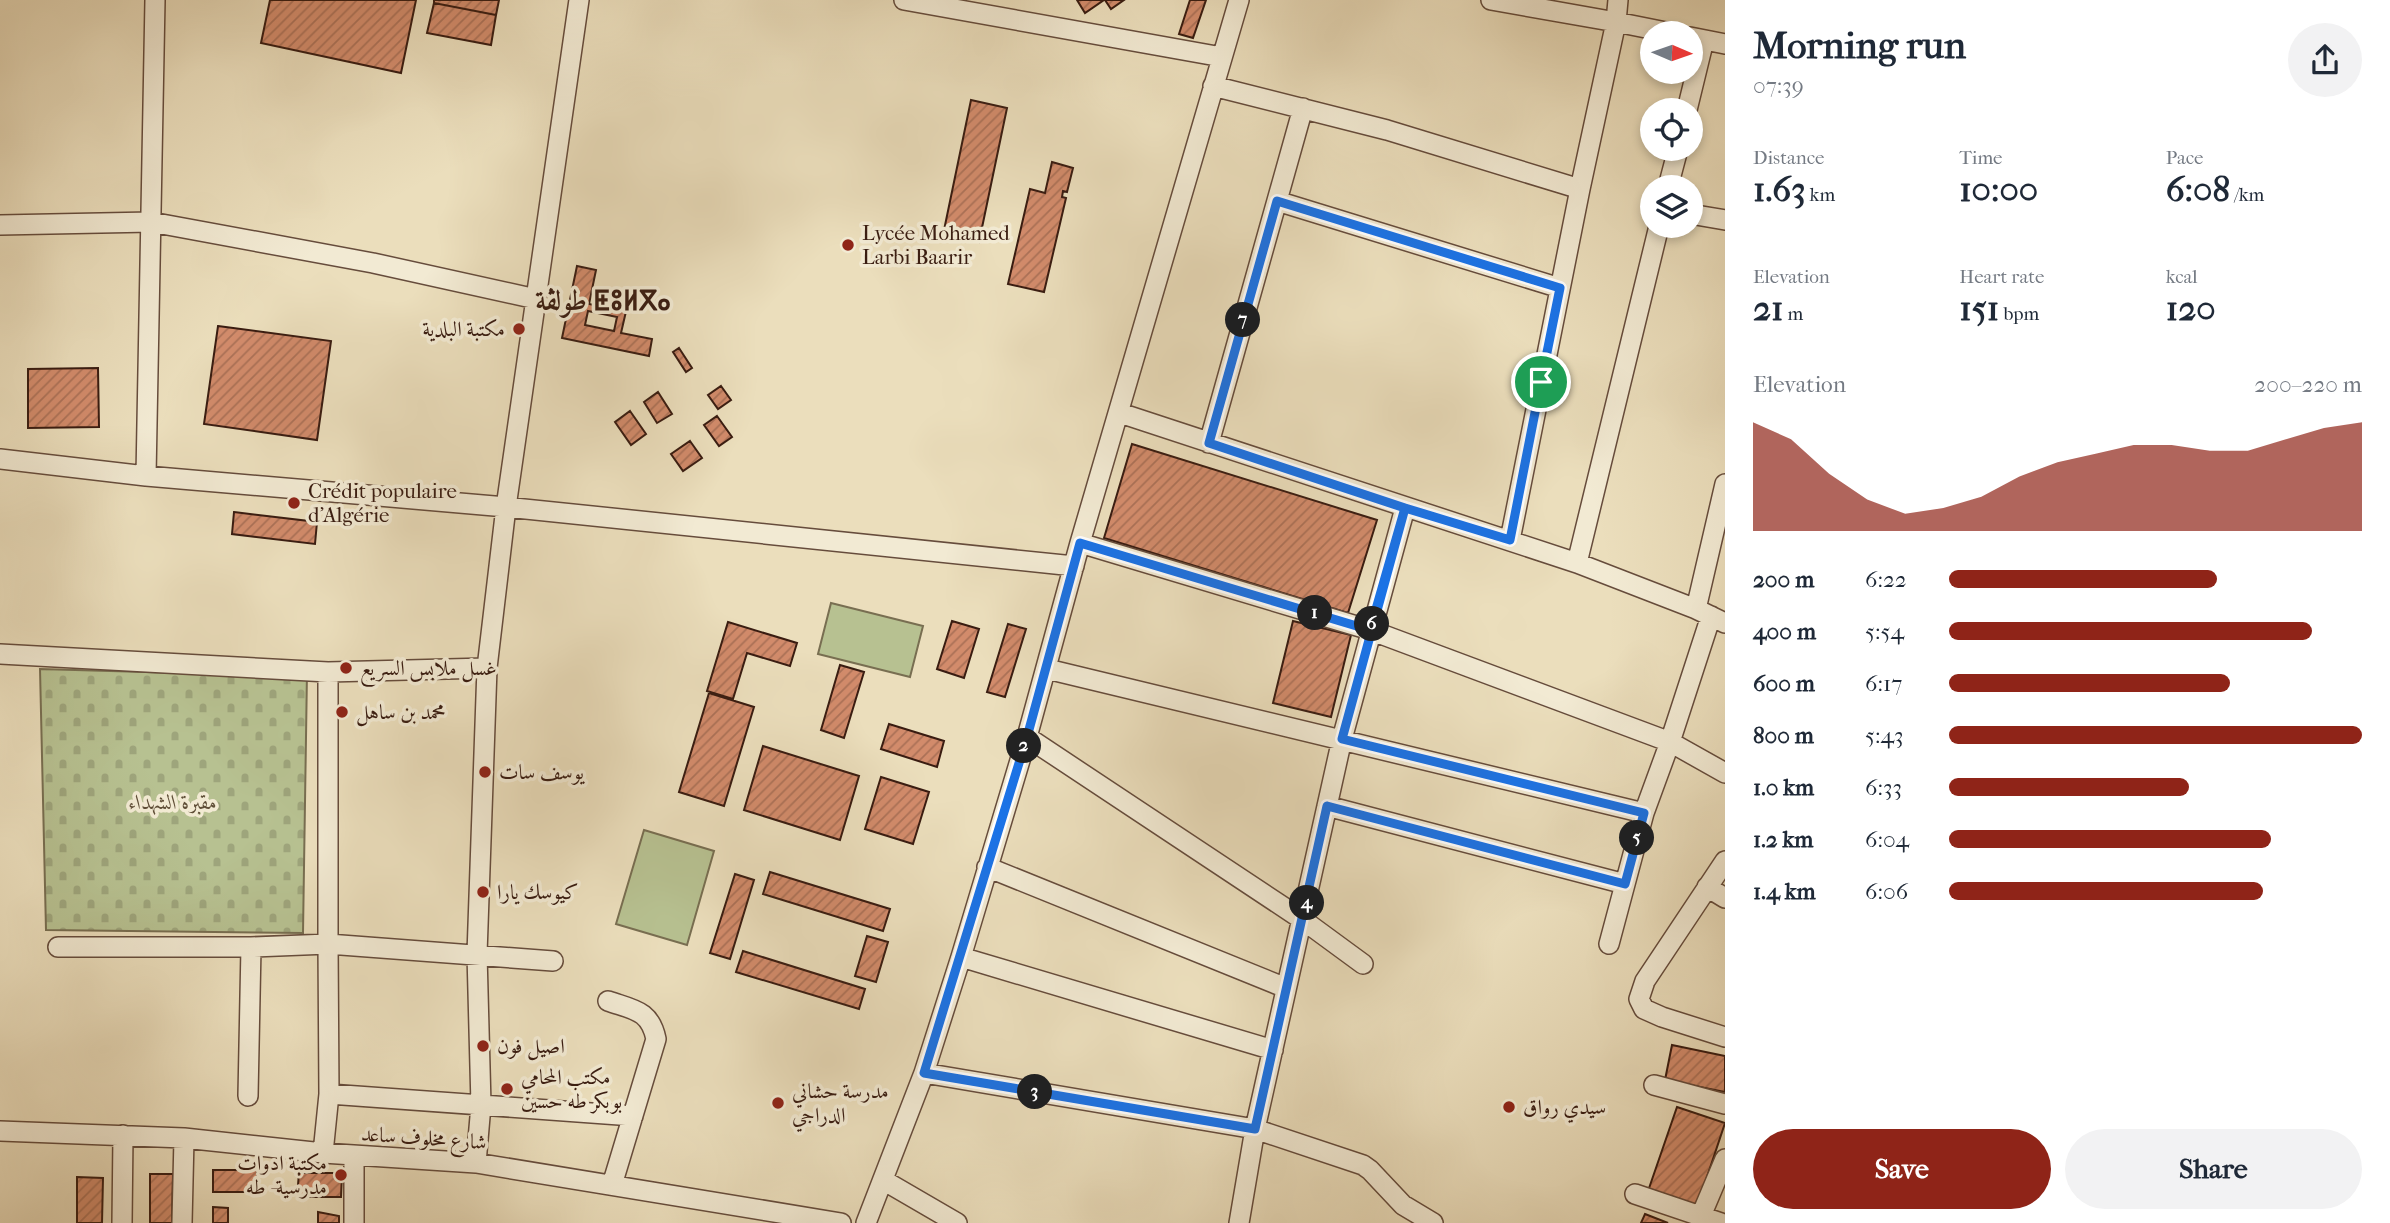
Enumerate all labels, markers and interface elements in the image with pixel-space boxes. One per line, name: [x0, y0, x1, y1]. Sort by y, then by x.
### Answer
north arrow: [1640, 21, 1703, 84]
map controls: [1640, 21, 1703, 238]
text: Morning run: [1753, 23, 1966, 68]
button: share: [2288, 23, 2362, 97]
text: 07:39: [1753, 72, 1804, 99]
button: locate: [1640, 98, 1703, 161]
text: Distance: [1753, 147, 1824, 169]
text: Time: [1959, 147, 2003, 169]
text: Pace: [2166, 147, 2204, 169]
text: 1.63: [1753, 169, 1806, 210]
text: 10:00: [1959, 169, 2038, 210]
text: 6:08: [2166, 169, 2230, 210]
button: layers: [1640, 175, 1703, 238]
text: km: [1806, 184, 1835, 206]
text: /km: [2230, 184, 2264, 206]
place label: Lycée Mohamed Larbi Baarir: [862, 221, 1010, 269]
marker: Lycée Mohamed Larbi Baarir: [840, 237, 856, 253]
text: Elevation: [1753, 266, 1830, 288]
text: Heart rate: [1959, 266, 2044, 288]
text: kcal: [2166, 266, 2198, 288]
district label: طولڤة ⵟⵓⵍⴳⴰ: [535, 284, 671, 318]
text: 21: [1753, 288, 1784, 329]
text: 151: [1959, 288, 1999, 329]
text: 120: [2166, 288, 2215, 329]
pin: 7: [1226, 302, 1260, 338]
text: m: [1784, 303, 1803, 325]
text: bpm: [1999, 303, 2039, 325]
text: 7: [1238, 308, 1247, 330]
place label: مكتبة البلدية: [422, 317, 505, 342]
marker: مكتبة البلدية: [511, 321, 527, 337]
pin: [1511, 352, 1571, 412]
icon: arrive: [1522, 363, 1560, 401]
text: Elevation: [1753, 371, 1846, 398]
text: 200–220 m: [2254, 371, 2362, 398]
place label: Crédit populaire d'Algérie: [308, 479, 457, 527]
marker: Crédit populaire d'Algérie: [286, 495, 302, 511]
text: 200 m: [1753, 566, 1814, 593]
text: 6:22: [1865, 566, 1907, 593]
pin: 1: [1298, 596, 1332, 630]
text: 1: [1311, 601, 1318, 623]
pin: 6: [1354, 606, 1390, 642]
text: 6: [1366, 612, 1377, 634]
text: 400 m: [1753, 618, 1816, 645]
text: 5:54: [1865, 618, 1904, 645]
place label: غسل ملابس السريع: [360, 656, 497, 687]
marker: غسل ملابس السريع: [338, 660, 354, 676]
text: 600 m: [1753, 670, 1815, 697]
text: 6:17: [1865, 670, 1902, 697]
place label: محمد بن ساهل: [356, 700, 446, 727]
marker: محمد بن ساهل: [334, 704, 350, 720]
text: 800 m: [1753, 722, 1814, 749]
text: 5:43: [1865, 722, 1904, 749]
pin: 2: [1006, 728, 1042, 764]
text: 2: [1019, 734, 1028, 756]
place label: يوسف سات: [499, 760, 585, 785]
marker: يوسف سات: [477, 764, 493, 780]
text: 1.0 km: [1753, 774, 1814, 801]
text: 6:33: [1865, 774, 1902, 801]
park label: مقبرة الشهداء: [129, 790, 217, 816]
pin: 5: [1620, 820, 1654, 856]
text: 5: [1632, 826, 1641, 848]
text: 1.2 km: [1753, 826, 1813, 853]
text: 6:04: [1865, 826, 1909, 853]
text: 1.4 km: [1753, 878, 1816, 905]
text: 6:06: [1865, 878, 1908, 905]
place label: كيوسك يارا: [497, 880, 579, 905]
marker: كيوسك يارا: [475, 884, 491, 900]
pin: 4: [1290, 886, 1324, 920]
text: 4: [1301, 891, 1312, 913]
place label: اصيل فون: [497, 1034, 565, 1061]
marker: اصيل فون: [475, 1038, 491, 1054]
place label: مكتب المحامي بوبكر طه حسين: [521, 1065, 622, 1114]
pin: 3: [1018, 1074, 1052, 1110]
place label: مدرسة حشاني الدراجي: [792, 1079, 889, 1132]
text: 3: [1031, 1080, 1038, 1102]
marker: مكتب المحامي بوبكر طه حسين: [499, 1081, 515, 1097]
marker: مدرسة حشاني الدراجي: [770, 1095, 786, 1111]
place label: سيدي رواق: [1523, 1095, 1606, 1123]
marker: سيدي رواق: [1501, 1099, 1517, 1115]
street label: شارع مخلوف ساعد: [360, 1122, 488, 1160]
button: Save: [1753, 1129, 2051, 1209]
button: Share: [2065, 1129, 2362, 1209]
place label: مكتبة ادوات مدرسية- طه: [237, 1151, 327, 1199]
marker: مكتبة ادوات مدرسية- طه: [333, 1167, 349, 1183]

